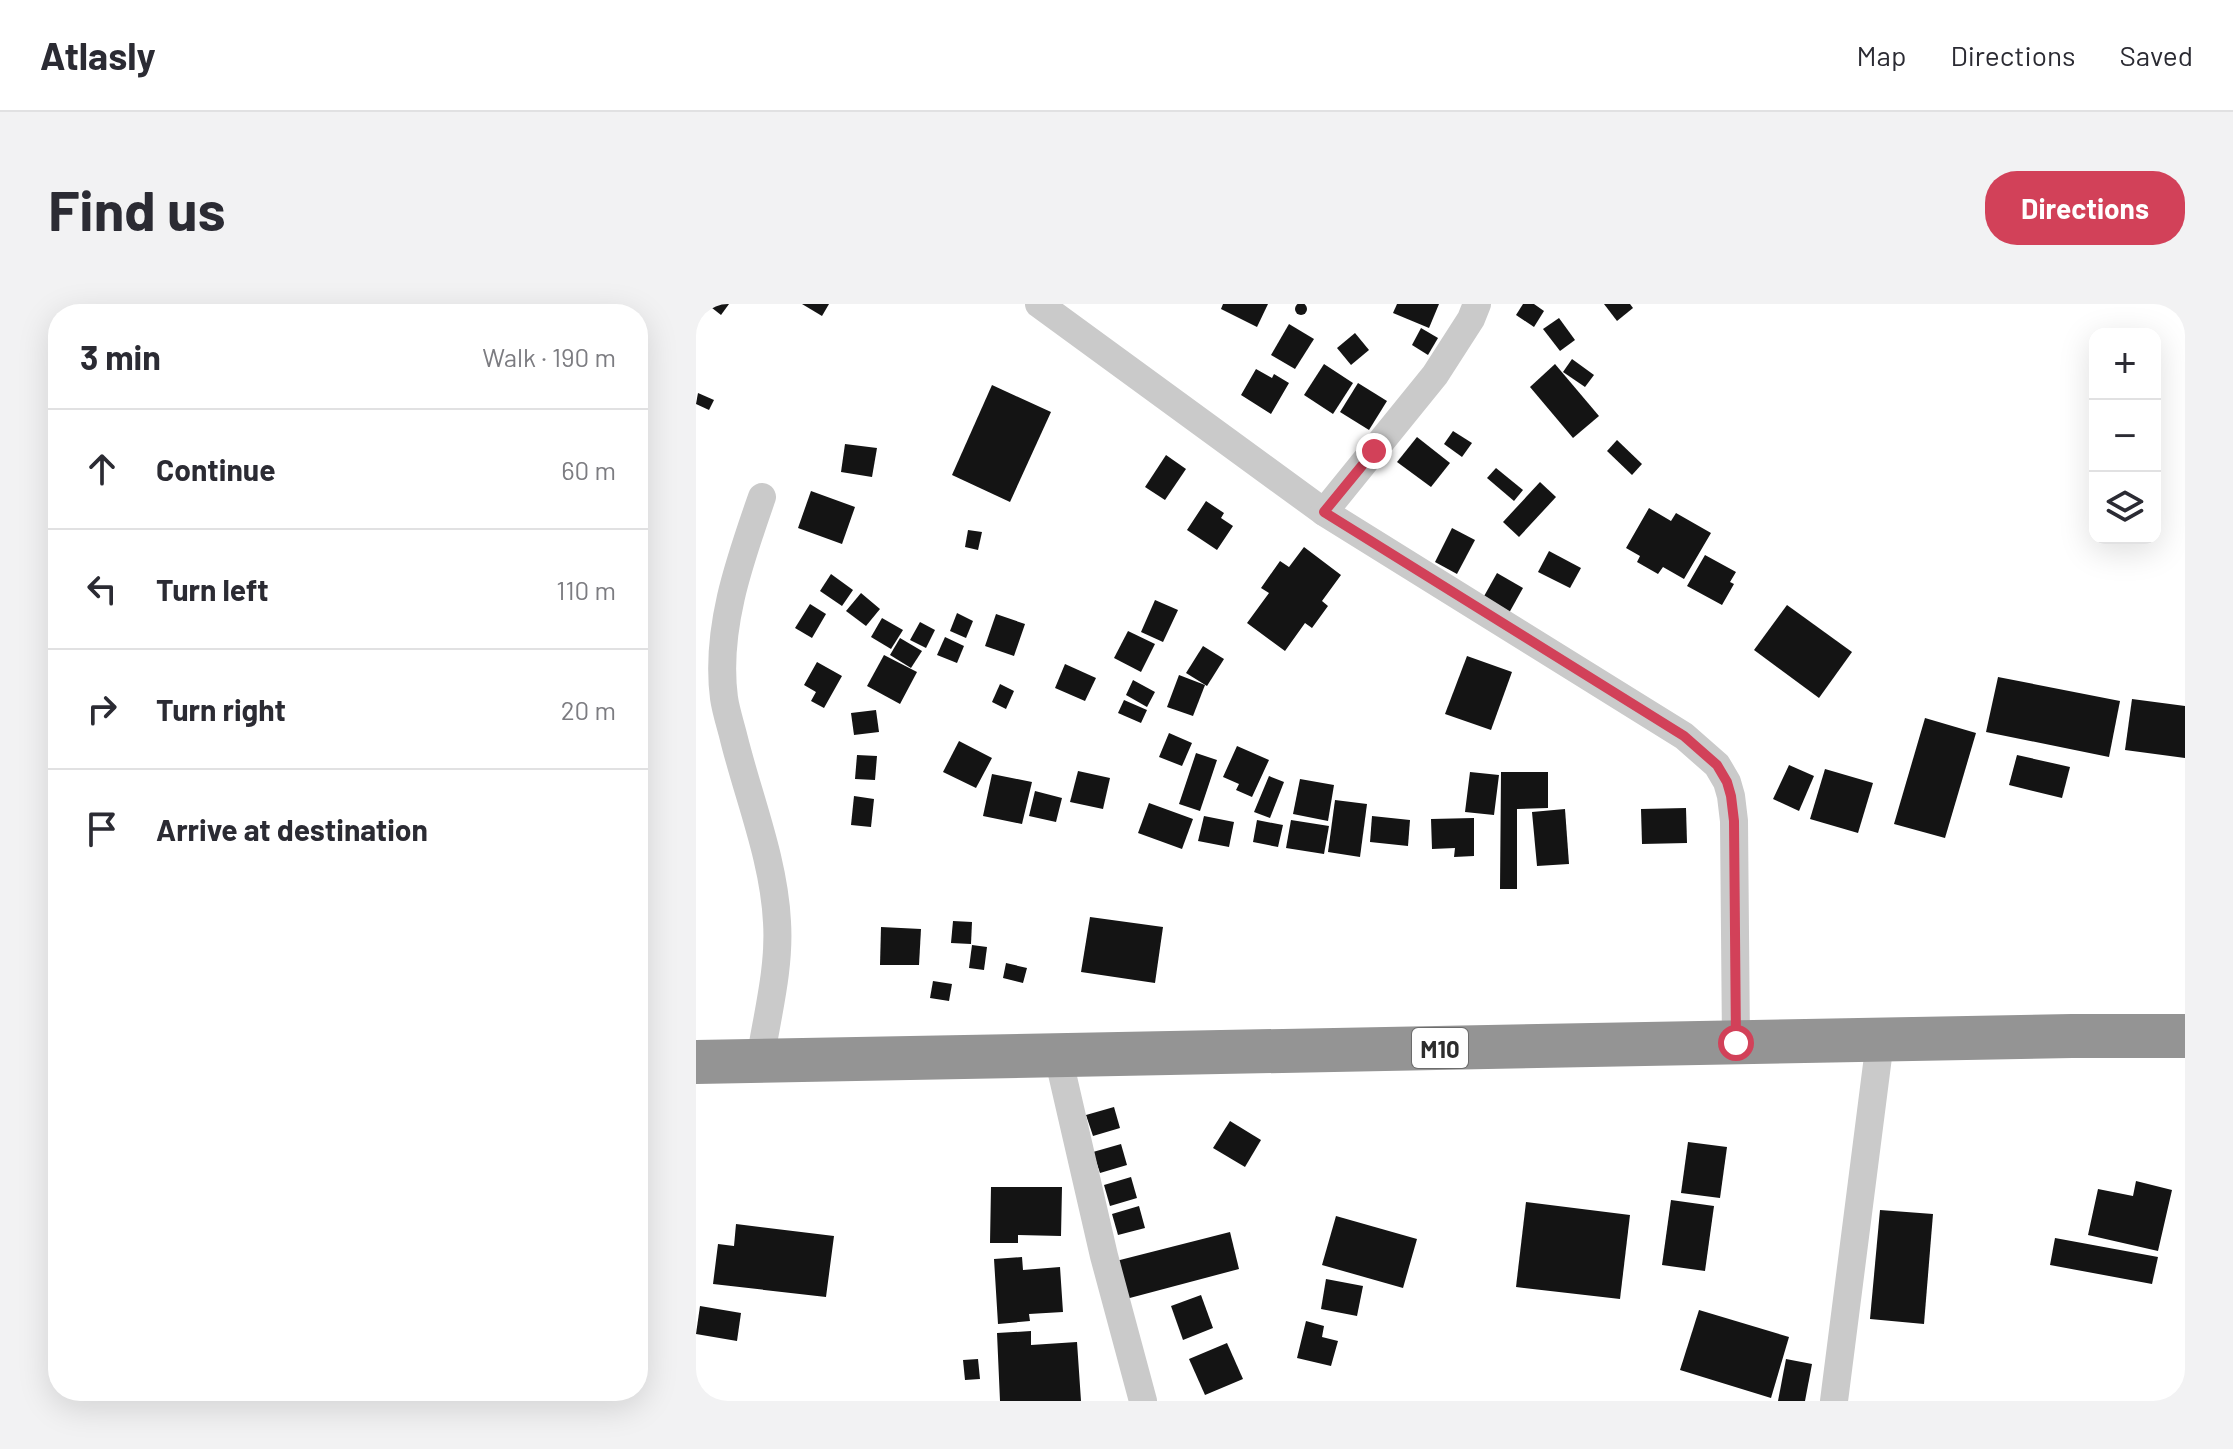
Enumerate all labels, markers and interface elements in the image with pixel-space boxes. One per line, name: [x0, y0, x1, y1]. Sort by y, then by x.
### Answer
text: Atlasly: [40, 32, 156, 78]
text: Map: [1857, 38, 1906, 72]
text: Directions: [1950, 38, 2076, 72]
text: Saved: [2120, 38, 2193, 72]
button: Directions: [1985, 171, 2185, 245]
text: Find us: [48, 175, 226, 242]
map controls: [2089, 328, 2161, 544]
button: +: [2089, 328, 2161, 400]
text: 3 min: [80, 336, 161, 377]
text: Walk · 190 m: [482, 341, 616, 372]
button: −: [2089, 400, 2161, 472]
route end: [1356, 433, 1392, 469]
icon: ahead: [80, 447, 124, 491]
text: Continue: [156, 451, 276, 487]
text: 60 m: [561, 454, 616, 485]
button: layers: [2089, 472, 2161, 544]
icon: left: [80, 567, 124, 611]
text: Turn left: [156, 571, 269, 607]
text: 110 m: [556, 574, 616, 605]
icon: right: [80, 687, 124, 731]
text: Turn right: [156, 691, 286, 727]
text: 20 m: [561, 694, 616, 725]
icon: arrive: [80, 807, 124, 851]
text: Arrive at destination: [156, 811, 428, 847]
route start: [1718, 1025, 1754, 1061]
road number: M10: [1412, 1028, 1468, 1068]

